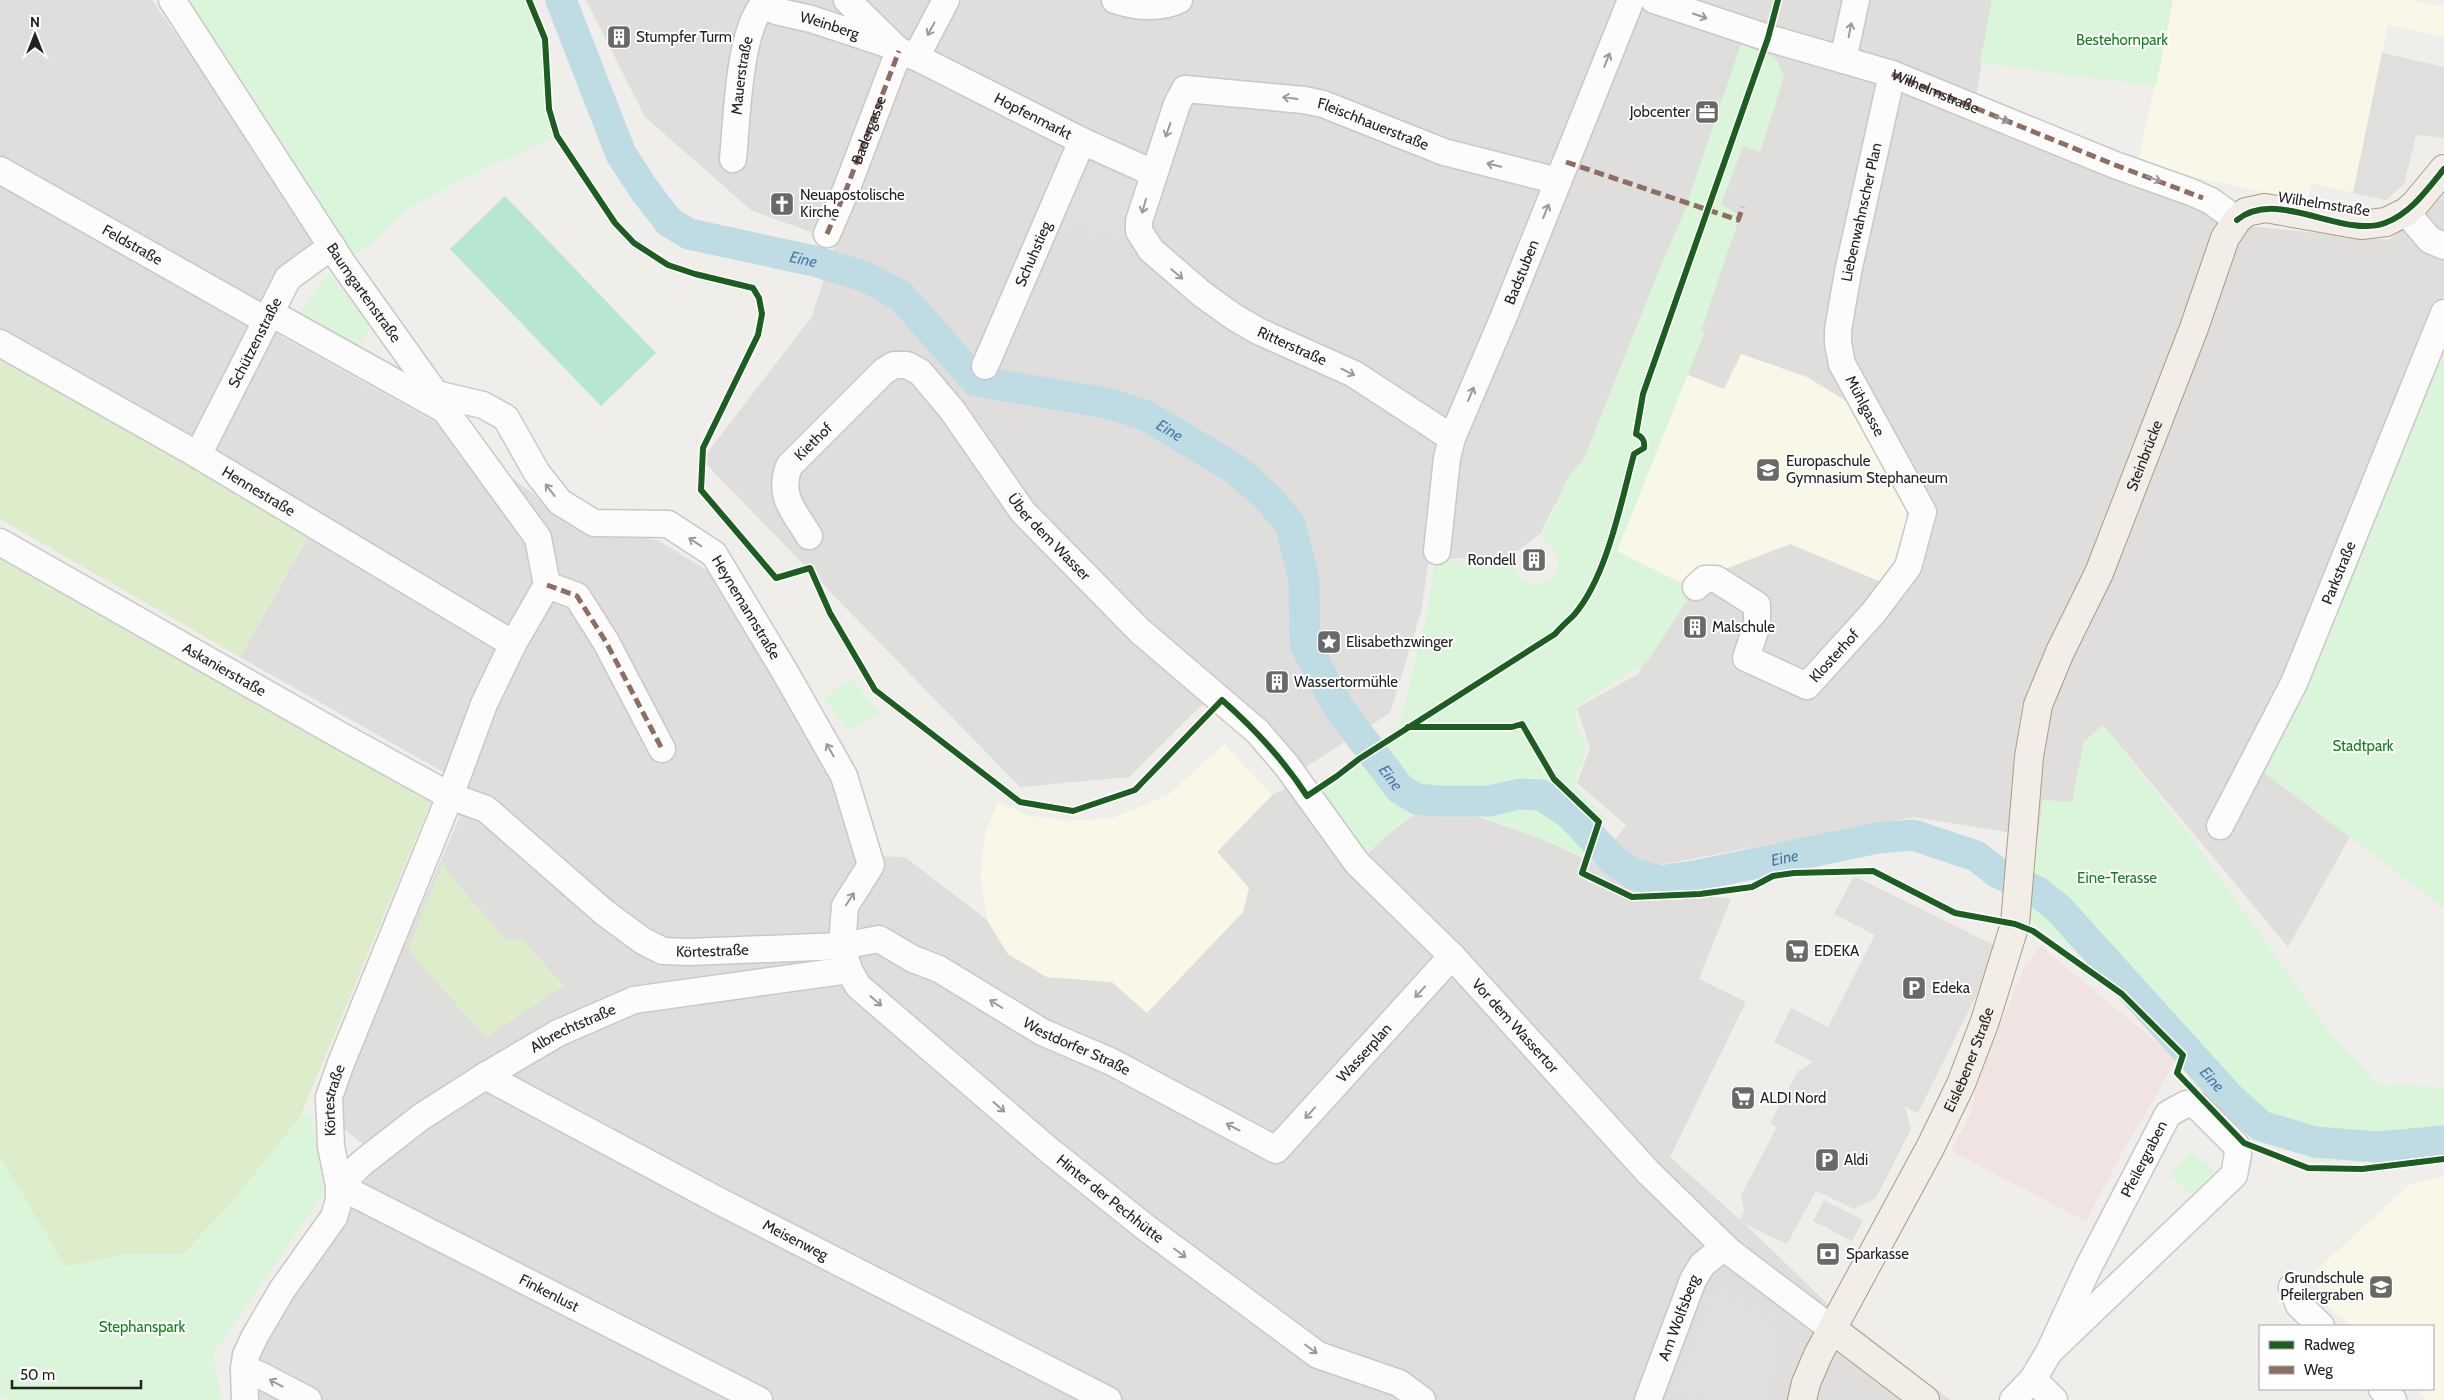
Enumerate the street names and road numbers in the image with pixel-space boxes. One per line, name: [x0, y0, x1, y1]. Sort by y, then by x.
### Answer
street label: Weinberg: [798, 8, 862, 43]
street label: Mauerstraße: [727, 34, 757, 116]
street label: Wilhelmstraße: [1889, 66, 1982, 118]
street label: Hopfenmarkt: [991, 89, 1075, 143]
street label: Badergasse: [848, 93, 890, 167]
street label: Fleischhauerstraße: [1316, 94, 1432, 154]
street label: Liebenwahnscher Plan: [1837, 141, 1885, 283]
street label: Wilhelmstraße: [2277, 188, 2372, 220]
street label: Schuhstieg: [1011, 218, 1055, 289]
street label: Feldstraße: [99, 221, 166, 269]
street label: Badstuben: [1501, 237, 1543, 307]
street label: Baumgartenstraße: [323, 240, 405, 346]
street label: Schützenstraße: [225, 294, 286, 391]
street label: Ritterstraße: [1255, 323, 1330, 369]
street label: Mühlgasse: [1841, 372, 1889, 440]
street label: Steinbrücke: [2123, 417, 2166, 494]
street label: Kiethof: [791, 419, 836, 464]
street label: Hennestraße: [219, 462, 298, 520]
street label: Über dem Wasser: [1004, 490, 1094, 584]
street label: Parkstraße: [2318, 538, 2360, 607]
street label: Heynemannstraße: [708, 552, 784, 663]
street label: Klosterhof: [1806, 626, 1863, 686]
street label: Askanierstraße: [180, 639, 269, 700]
street label: Körtestraße: [675, 941, 750, 961]
street label: Vor dem Wassertor: [1468, 975, 1563, 1077]
street label: Albrechtstraße: [527, 1000, 619, 1056]
street label: Eislebener Straße: [1940, 1005, 1998, 1115]
street label: Westdorfer Straße: [1020, 1014, 1134, 1079]
street label: Wasserplan: [1333, 1020, 1395, 1086]
street label: Körtestraße: [320, 1062, 349, 1137]
street label: Pfeilergraben: [2117, 1118, 2171, 1200]
street label: Hinter der Pechhütte: [1053, 1151, 1167, 1247]
street label: Meisenweg: [760, 1216, 831, 1264]
street label: Finkenlust: [516, 1270, 582, 1316]
street label: Am Wolfsberg: [1655, 1271, 1704, 1363]

